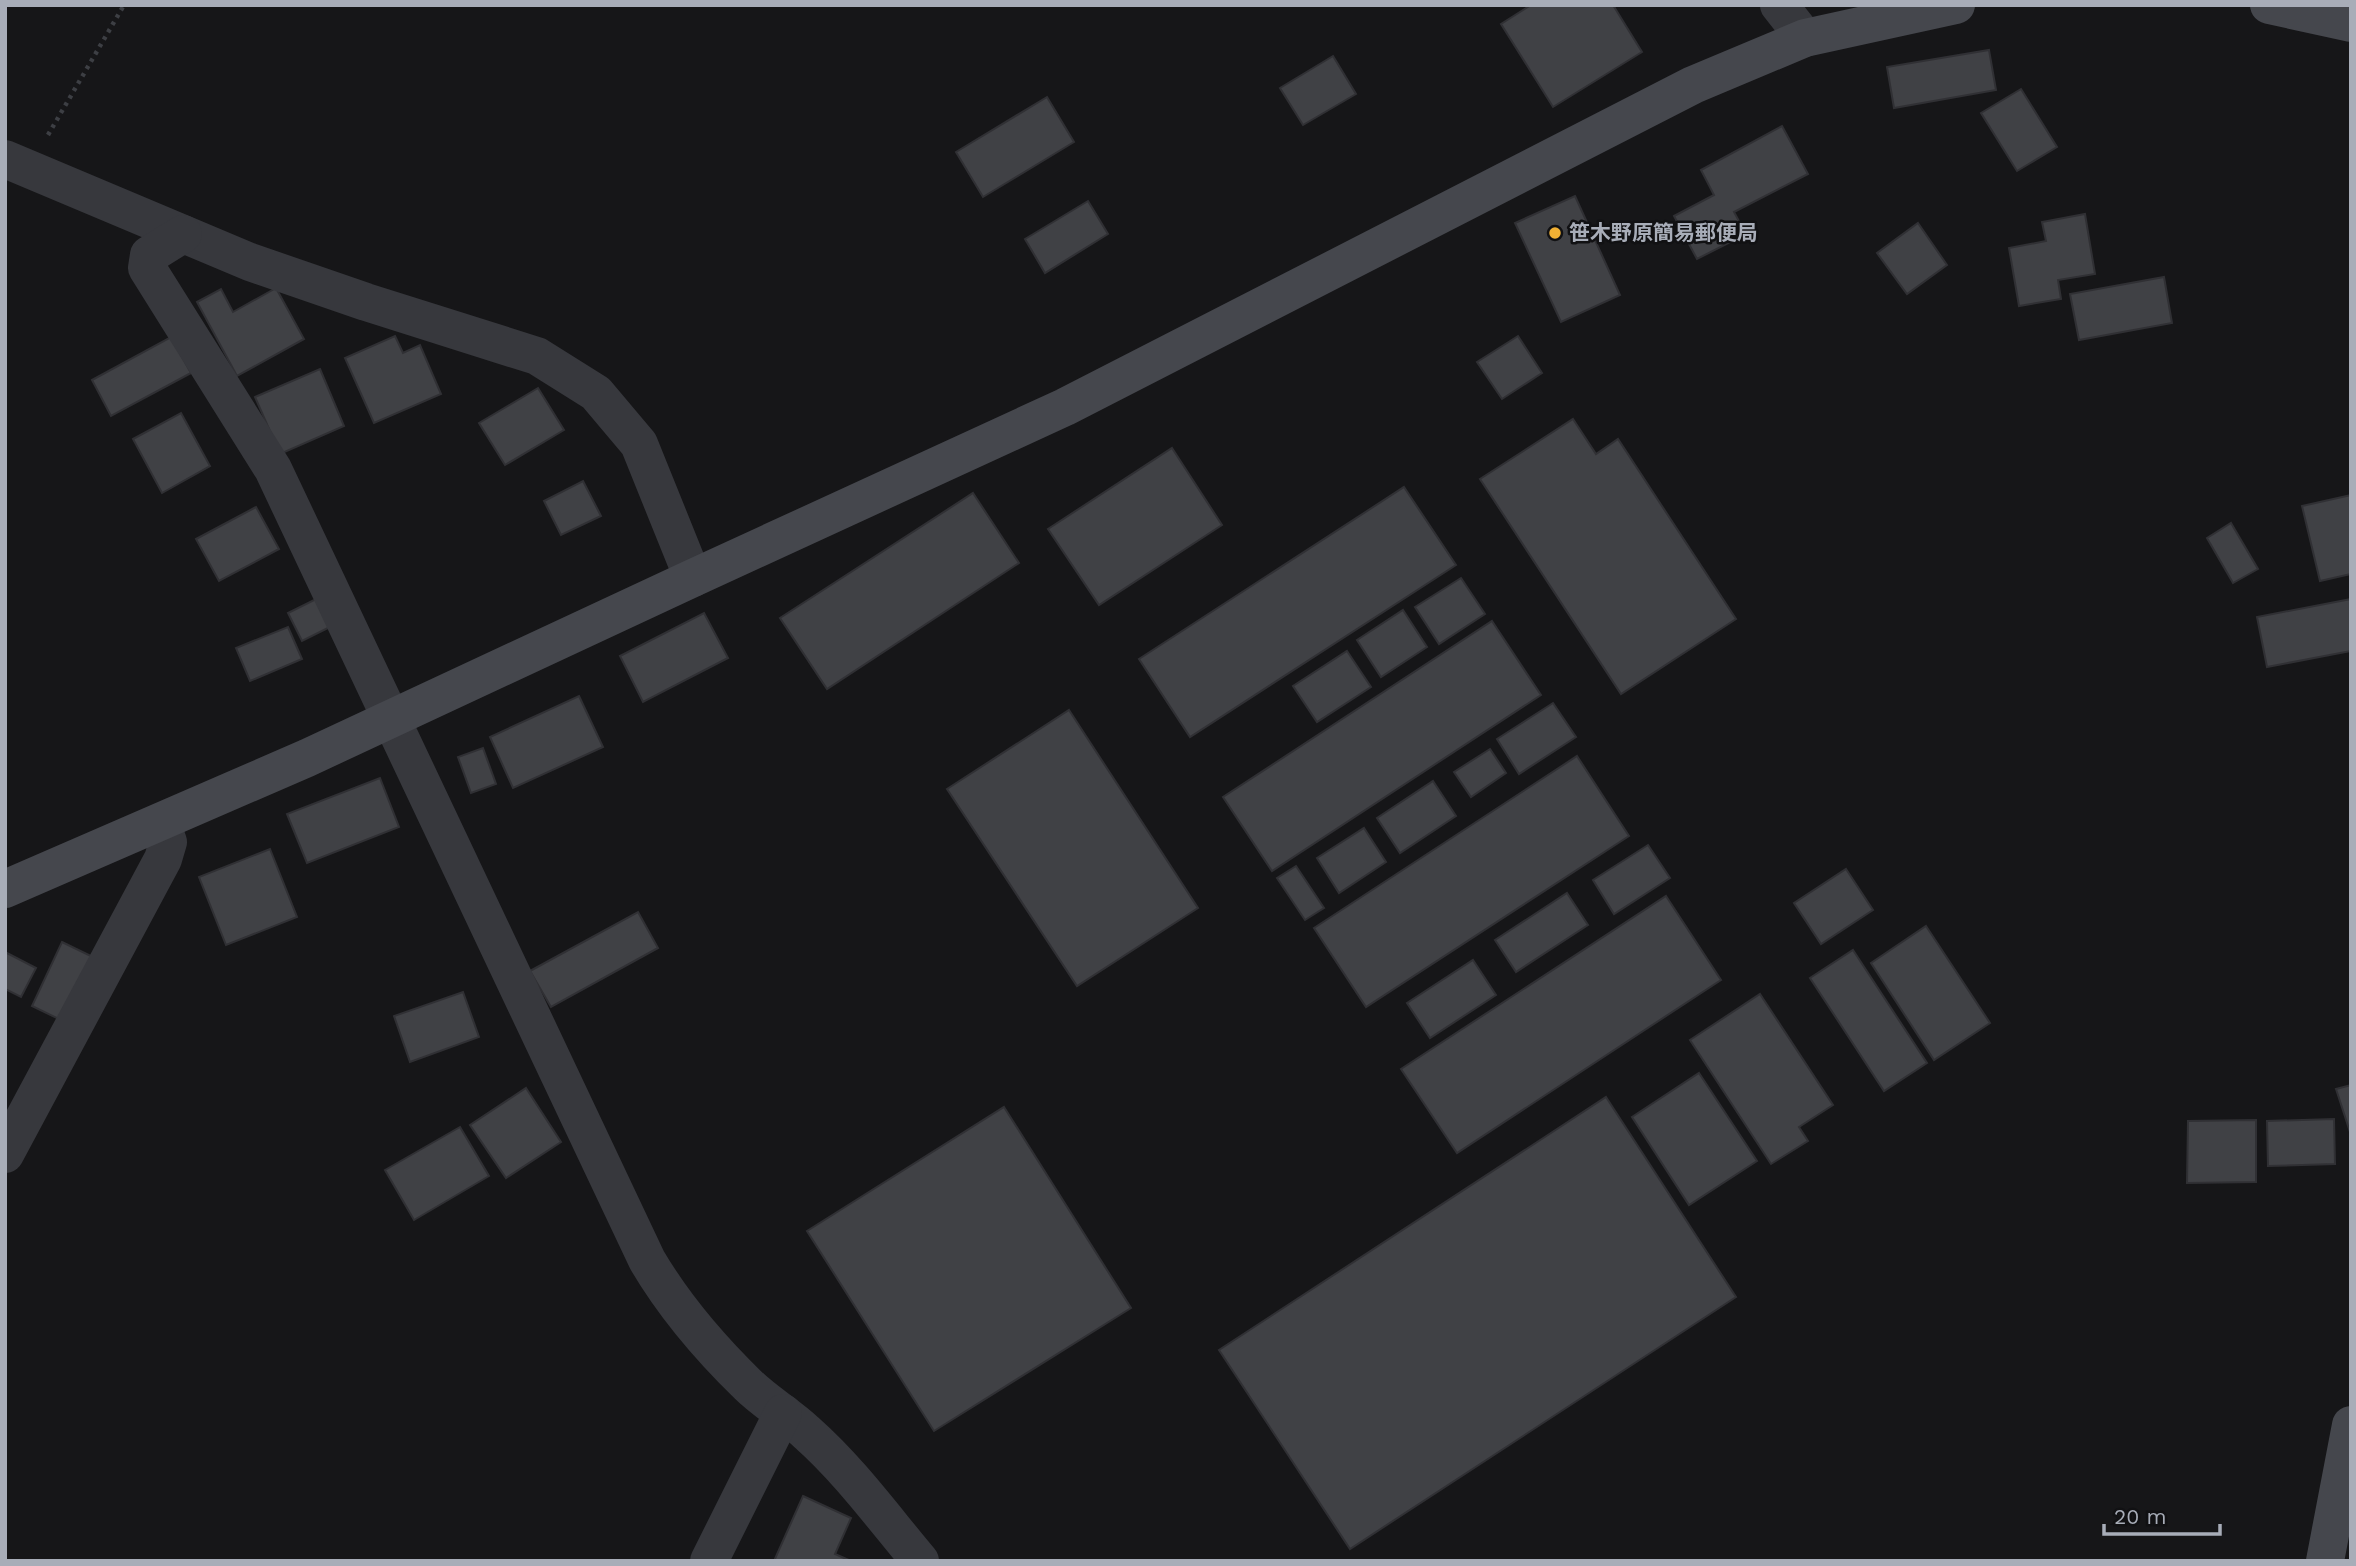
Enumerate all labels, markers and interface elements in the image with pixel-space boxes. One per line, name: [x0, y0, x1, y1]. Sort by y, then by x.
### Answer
place label: 笹木野原簡易郵便局: [1569, 220, 1758, 245]
marker: 笹木野原簡易郵便局: [1547, 225, 1563, 241]
scale bar: [2104, 1492, 2220, 1536]
text: 20 m: [2114, 1504, 2166, 1529]

